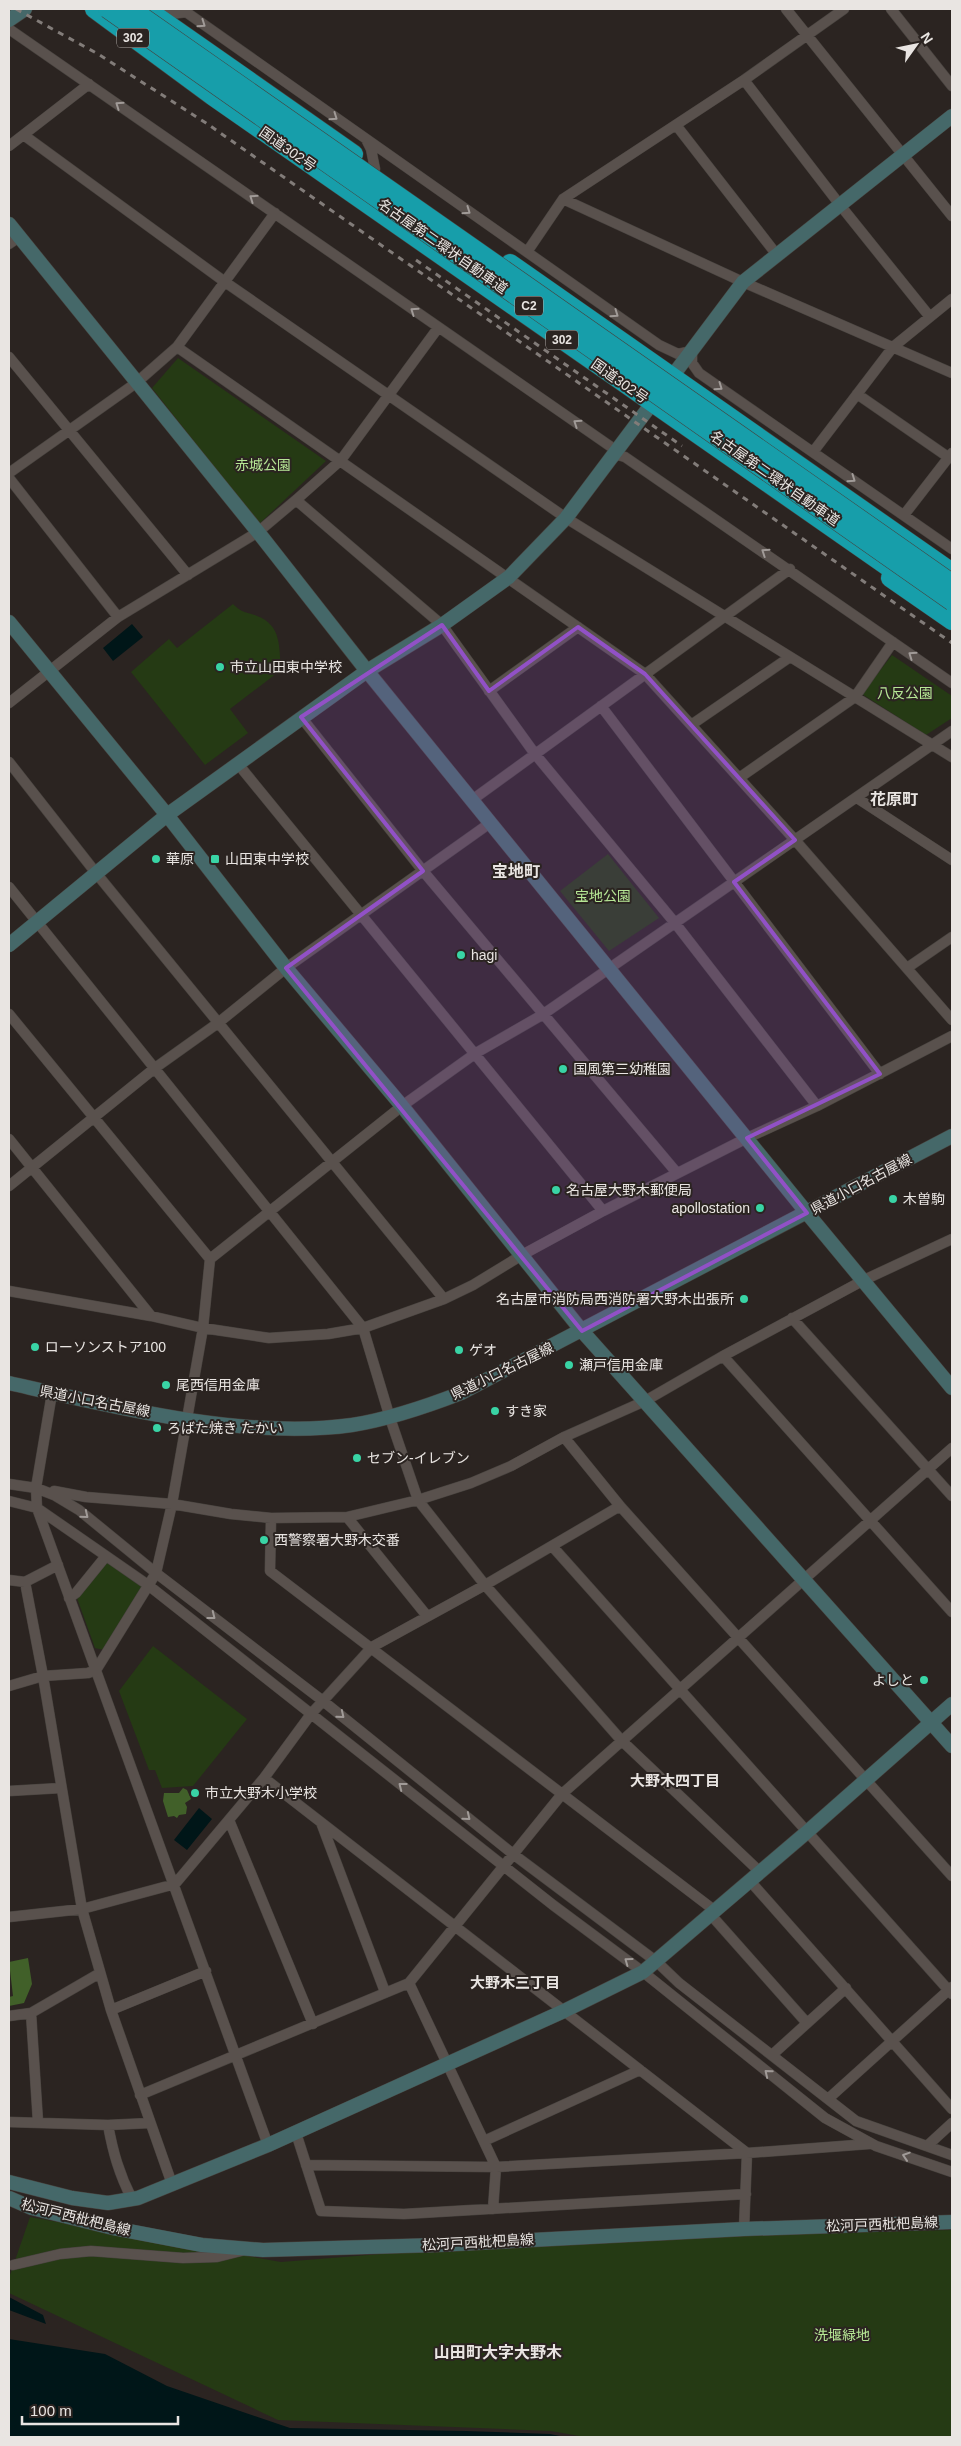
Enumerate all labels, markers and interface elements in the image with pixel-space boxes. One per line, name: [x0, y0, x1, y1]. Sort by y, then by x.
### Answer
one-way arrow: [196, 18, 205, 27]
north arrow: [891, 20, 941, 70]
road number: 302: [117, 28, 149, 48]
text: N: [917, 29, 936, 47]
one-way arrow: [115, 102, 125, 111]
one-way arrow: [329, 111, 338, 120]
street label: 国道302号: [257, 124, 319, 174]
one-way arrow: [249, 194, 258, 204]
street label: 名古屋第二環状自動車道: [375, 195, 511, 297]
one-way arrow: [462, 204, 471, 214]
road number: C2: [515, 296, 543, 316]
one-way arrow: [609, 308, 618, 317]
one-way arrow: [411, 309, 420, 317]
road number: 302: [546, 330, 578, 350]
street label: 国道302号: [589, 356, 651, 406]
one-way arrow: [713, 381, 723, 390]
one-way arrow: [573, 420, 583, 429]
street label: 名古屋第二環状自動車道: [707, 427, 843, 529]
park label: 赤城公園: [235, 457, 291, 473]
one-way arrow: [846, 473, 856, 482]
one-way arrow: [761, 549, 771, 558]
one-way arrow: [909, 652, 918, 661]
place label: 市立山田東中学校: [230, 659, 342, 675]
marker: 市立山田東中学校: [214, 661, 226, 673]
park label: 八反公園: [877, 685, 933, 701]
district label: 花原町: [870, 791, 918, 808]
place label: 華原: [166, 851, 194, 867]
place label: 山田東中学校: [225, 851, 309, 867]
marker: 華原: [150, 853, 162, 865]
marker: 山田東中学校: [209, 853, 221, 865]
district label: 宝地町: [492, 863, 540, 880]
park label: 宝地公園: [575, 888, 631, 904]
place label: hagi: [471, 947, 497, 963]
marker: hagi: [455, 949, 467, 961]
place label: 国風第三幼稚園: [573, 1061, 671, 1077]
marker: 国風第三幼稚園: [557, 1063, 569, 1075]
street label: 県道小口名古屋線: [808, 1151, 914, 1217]
place label: 名古屋大野木郵便局: [566, 1182, 692, 1198]
marker: 名古屋大野木郵便局: [550, 1184, 562, 1196]
place label: 木曽駒: [903, 1191, 945, 1207]
marker: 木曽駒: [887, 1193, 899, 1205]
place label: apollostation: [671, 1200, 750, 1216]
marker: apollostation: [754, 1202, 766, 1214]
place label: 名古屋市消防局西消防署大野木出張所: [496, 1291, 734, 1307]
marker: 名古屋市消防局西消防署大野木出張所: [738, 1293, 750, 1305]
place label: ローソンストア100: [45, 1339, 166, 1355]
street label: 県道小口名古屋線: [448, 1339, 556, 1403]
marker: ローソンストア100: [29, 1341, 41, 1353]
place label: ゲオ: [469, 1342, 497, 1358]
marker: ゲオ: [453, 1344, 465, 1356]
place label: 瀬戸信用金庫: [579, 1357, 663, 1373]
marker: 瀬戸信用金庫: [563, 1359, 575, 1371]
place label: 尾西信用金庫: [176, 1377, 260, 1393]
marker: 尾西信用金庫: [160, 1379, 172, 1391]
street label: 県道小口名古屋線: [39, 1382, 151, 1420]
place label: すき家: [505, 1403, 547, 1419]
marker: すき家: [489, 1405, 501, 1417]
place label: ろばた焼き たかい: [167, 1420, 283, 1436]
marker: ろばた焼き たかい: [151, 1422, 163, 1434]
place label: セブン-イレブン: [367, 1450, 470, 1466]
marker: セブン-イレブン: [351, 1452, 363, 1464]
one-way arrow: [79, 1509, 88, 1517]
place label: 西警察署大野木交番: [274, 1532, 400, 1548]
marker: 西警察署大野木交番: [258, 1534, 270, 1546]
one-way arrow: [206, 1610, 216, 1619]
place label: よしと: [872, 1672, 914, 1688]
marker: よしと: [918, 1674, 930, 1686]
one-way arrow: [335, 1710, 344, 1719]
district label: 大野木四丁目: [630, 1772, 720, 1789]
one-way arrow: [399, 1784, 408, 1792]
place label: 市立大野木小学校: [205, 1785, 317, 1801]
marker: 市立大野木小学校: [189, 1787, 201, 1799]
one-way arrow: [461, 1812, 470, 1820]
one-way arrow: [624, 1957, 633, 1967]
district label: 大野木三丁目: [470, 1974, 560, 1991]
one-way arrow: [765, 2069, 774, 2078]
one-way arrow: [902, 2152, 911, 2162]
street label: 松河戸西枇杷島線: [20, 2196, 132, 2238]
street label: 松河戸西枇杷島線: [826, 2214, 938, 2234]
street label: 松河戸西枇杷島線: [422, 2231, 534, 2253]
park label: 洗堰緑地: [814, 2327, 870, 2343]
district label: 山田町大字大野木: [434, 2344, 562, 2361]
scale bar: [22, 2394, 179, 2426]
text: 100 m: [30, 2402, 72, 2419]

